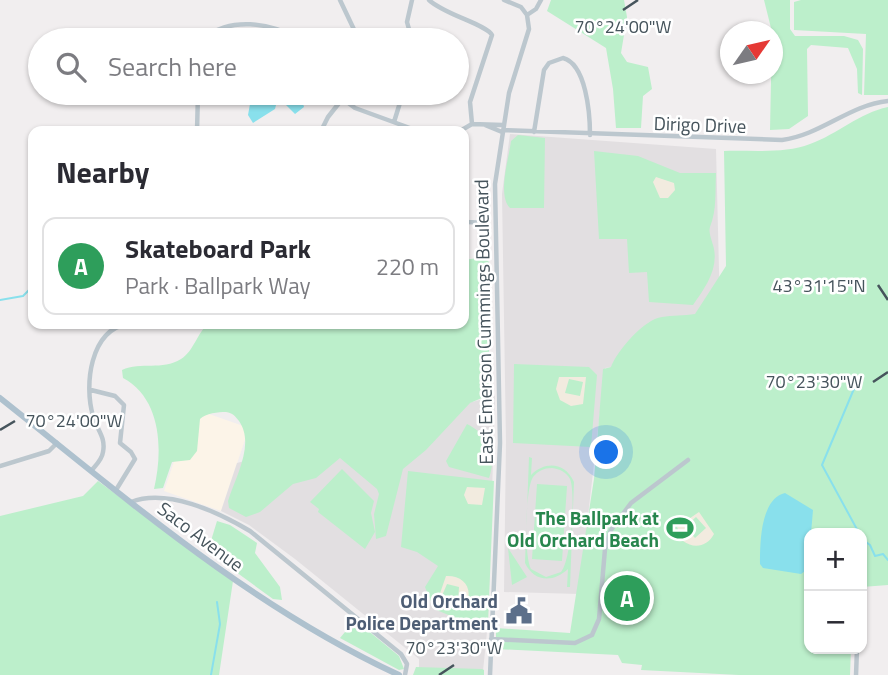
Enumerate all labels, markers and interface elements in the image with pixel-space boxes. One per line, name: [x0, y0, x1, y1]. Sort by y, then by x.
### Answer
text: 70°24'00"W: [575, 13, 672, 40]
north arrow: [720, 21, 783, 84]
search box: [28, 28, 469, 105]
text: Search here: [108, 47, 237, 86]
icon: search: [52, 48, 90, 86]
street label: Dirigo Drive: [653, 108, 747, 140]
text: Nearby: [56, 149, 149, 195]
street label: East Emerson Cummings Boulevard: [466, 179, 500, 465]
text: Skateboard Park: [125, 229, 311, 268]
text: A: [74, 249, 88, 284]
text: 220 m: [376, 249, 439, 284]
text: Park · Ballpark Way: [125, 268, 311, 303]
text: 43°31'15"N: [772, 272, 866, 299]
text: 70°23'30"W: [766, 368, 863, 395]
text: 70°24'00"W: [26, 407, 123, 434]
your location: [589, 435, 623, 469]
street label: Saco Avenue: [152, 494, 250, 578]
place label: The Ballpark at Old Orchard Beach: [507, 503, 659, 554]
sports icon: The Ballpark at Old Orchard Beach: [665, 513, 695, 543]
map controls: [804, 528, 867, 654]
button: +: [804, 528, 867, 591]
pin: A: [604, 572, 650, 624]
place label: Old Orchard Police Department: [346, 586, 498, 637]
button: −: [804, 591, 867, 654]
public building icon: Old Orchard Police Department: [504, 596, 534, 626]
text: 70°23'30"W: [406, 634, 503, 661]

